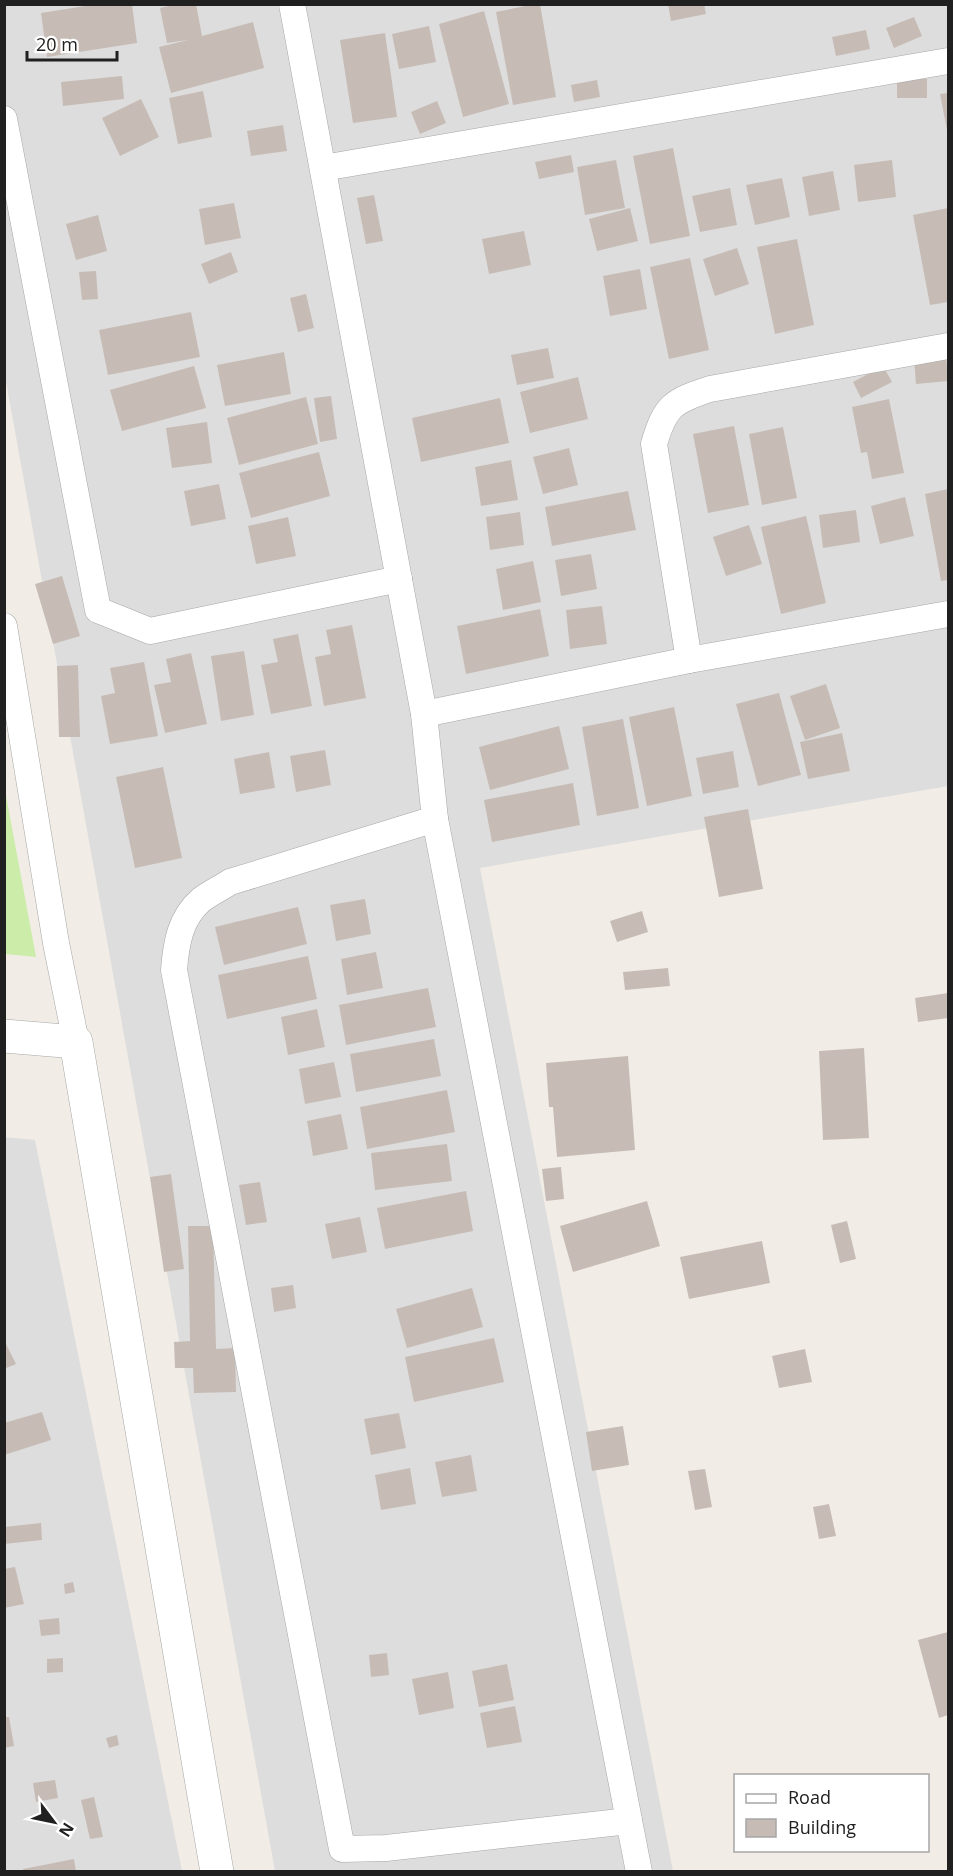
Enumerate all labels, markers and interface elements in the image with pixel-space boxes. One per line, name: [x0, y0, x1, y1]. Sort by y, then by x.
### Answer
scale bar: [27, 24, 117, 62]
text: 20 m: [36, 32, 78, 56]
legend: [734, 1774, 929, 1852]
text: Road: [788, 1785, 831, 1809]
north arrow: [24, 1792, 84, 1852]
text: Building: [788, 1815, 856, 1839]
text: N: [54, 1819, 79, 1841]

